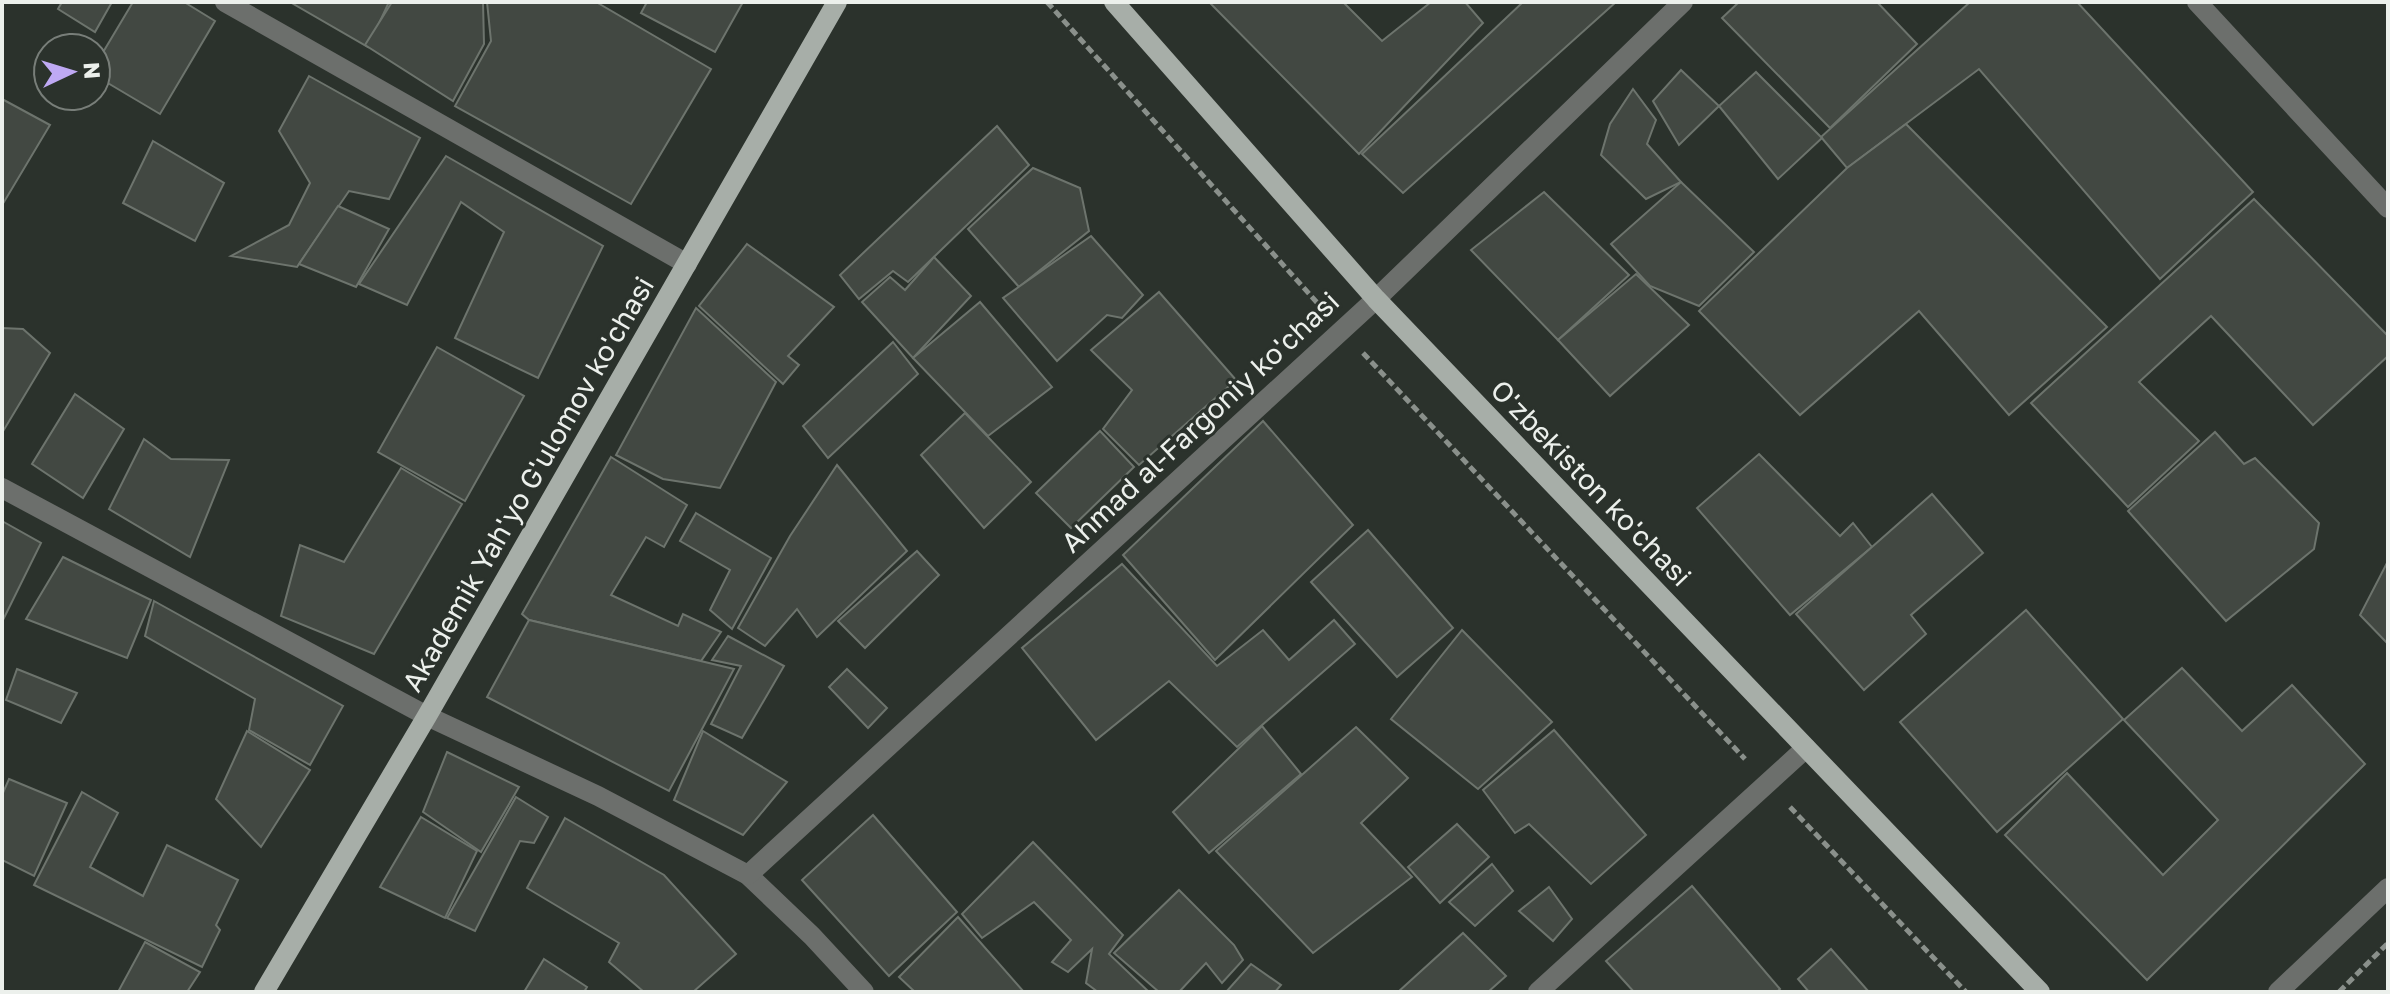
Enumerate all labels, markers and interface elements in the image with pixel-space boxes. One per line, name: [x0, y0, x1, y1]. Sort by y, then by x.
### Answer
north arrow: [32, 32, 112, 112]
text: N: [78, 61, 107, 80]
street label: Akademik Yah'yo G'ulomov ko'chasi: [395, 270, 660, 697]
street label: Ahmad al-Fargoniy ko'chasi: [1054, 284, 1345, 559]
street label: O'zbekiston ko'chasi: [1484, 373, 1698, 593]

